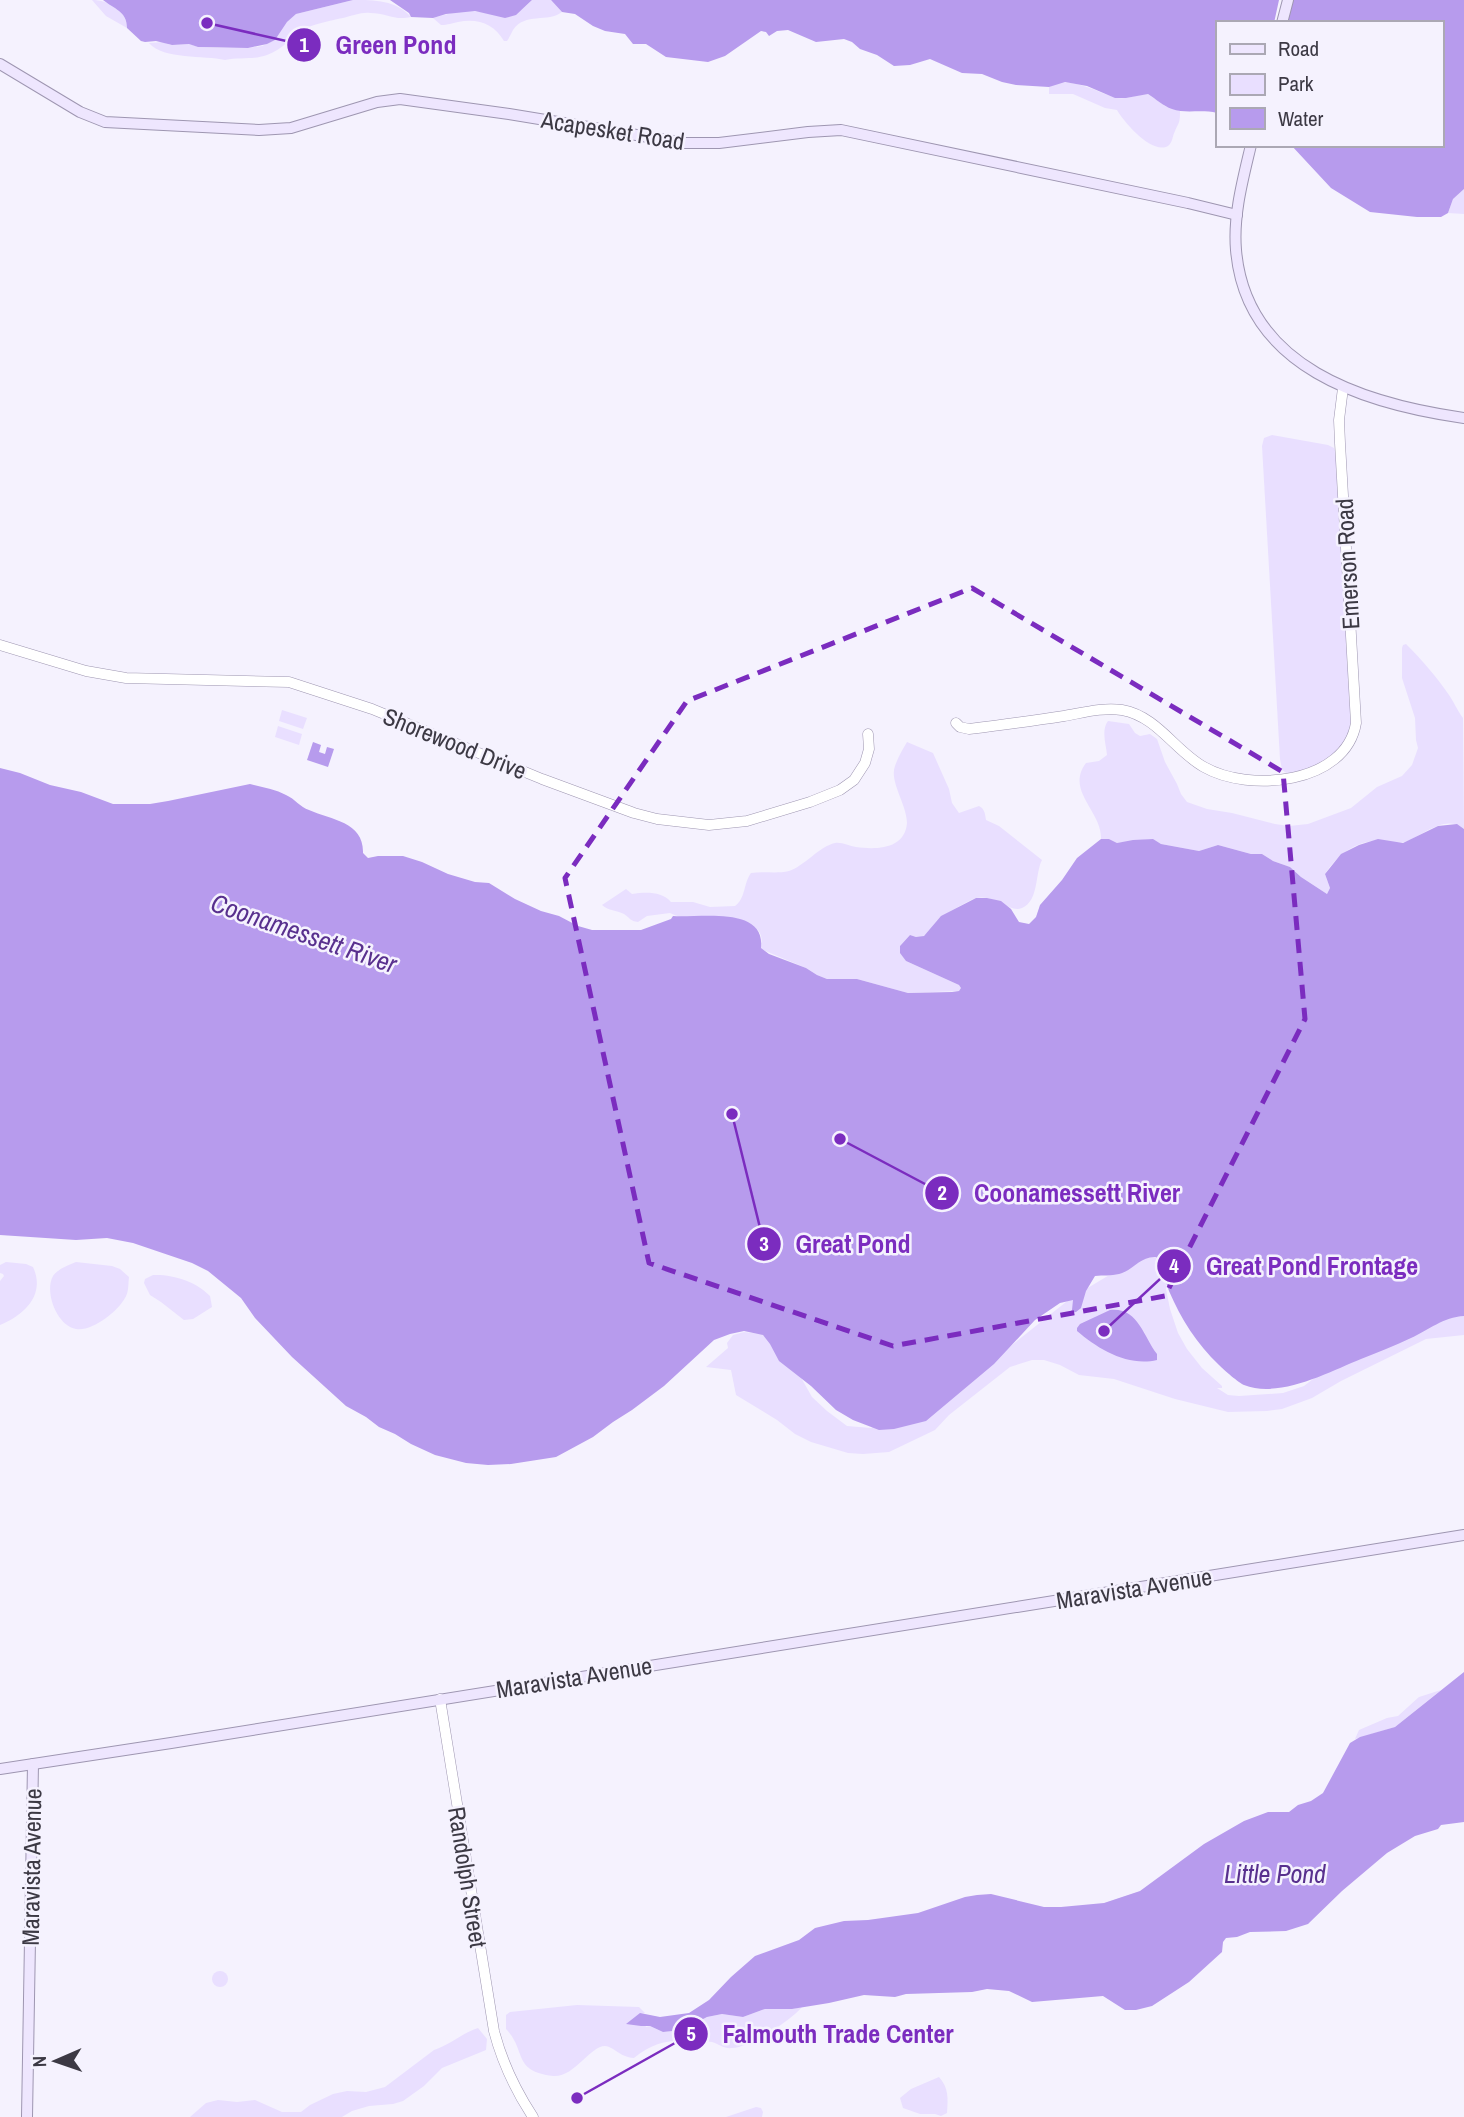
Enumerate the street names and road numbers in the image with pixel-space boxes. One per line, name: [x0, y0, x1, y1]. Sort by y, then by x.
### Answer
street label: Acapesket Road: [538, 103, 687, 157]
street label: Emerson Road: [1328, 498, 1366, 630]
street label: Shorewood Drive: [379, 700, 531, 786]
street label: Maravista Avenue: [1054, 1560, 1214, 1616]
street label: Maravista Avenue: [494, 1649, 654, 1705]
street label: Maravista Avenue: [14, 1788, 48, 1946]
street label: Randolph Street: [441, 1804, 495, 1950]

